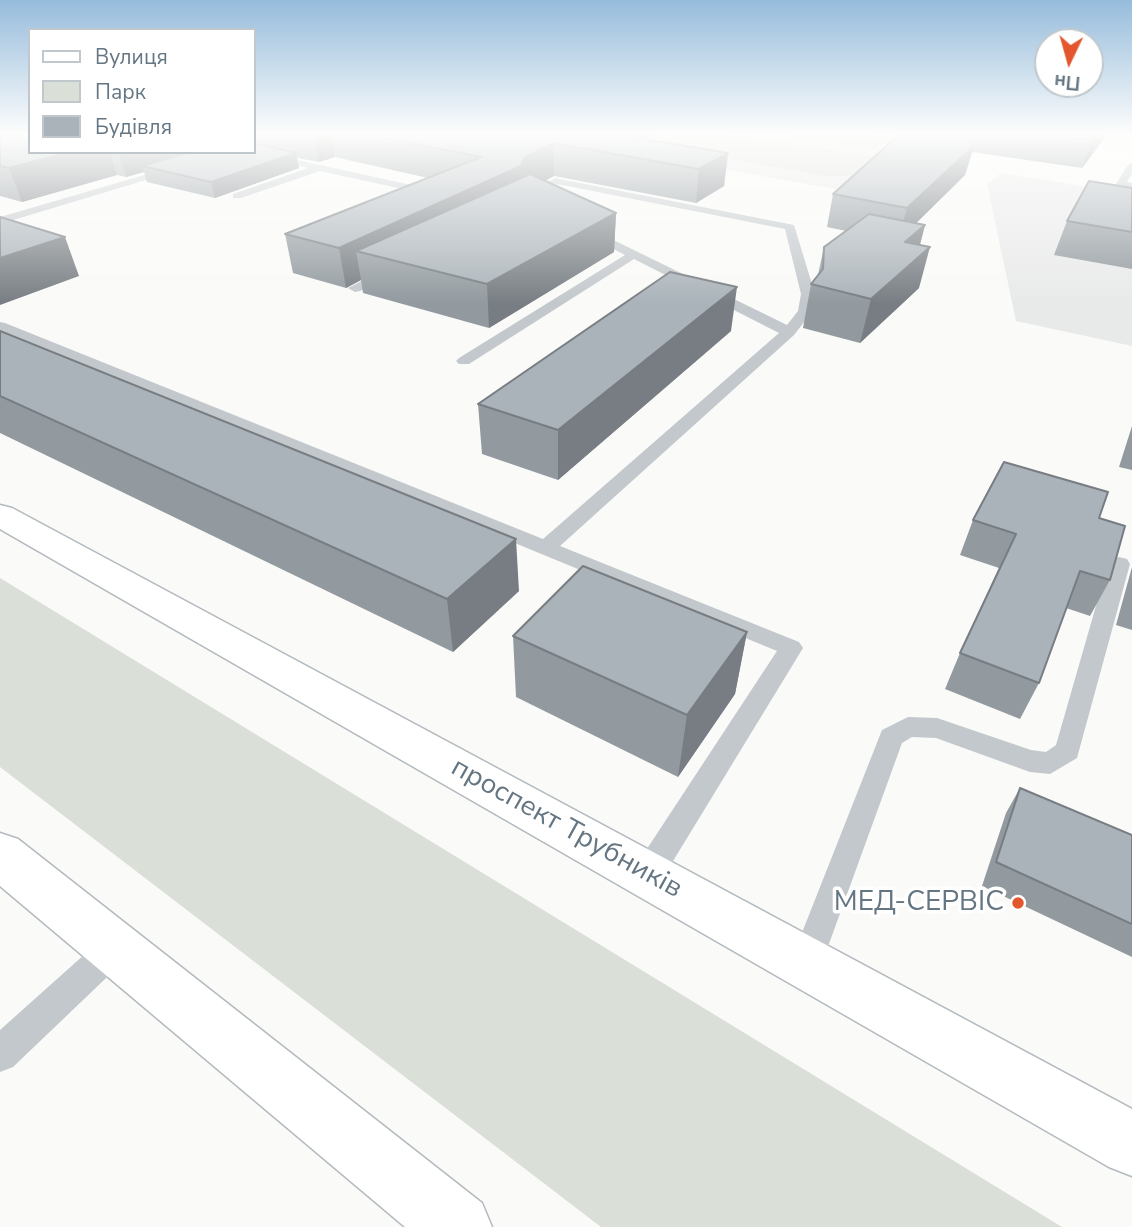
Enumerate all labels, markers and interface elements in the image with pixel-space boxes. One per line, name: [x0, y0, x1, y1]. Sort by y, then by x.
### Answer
legend: [28, 28, 256, 154]
north arrow: [1034, 28, 1104, 98]
text: Вулиця: [95, 43, 168, 71]
text: Пн: [1053, 68, 1082, 96]
text: Парк: [95, 78, 146, 106]
text: Будівля: [95, 113, 172, 141]
street label: проспект Трубників: [445, 751, 687, 907]
place label: МЕД-СЕРВІС: [834, 886, 1004, 920]
marker: МЕД-СЕРВІС: [1010, 895, 1026, 911]

